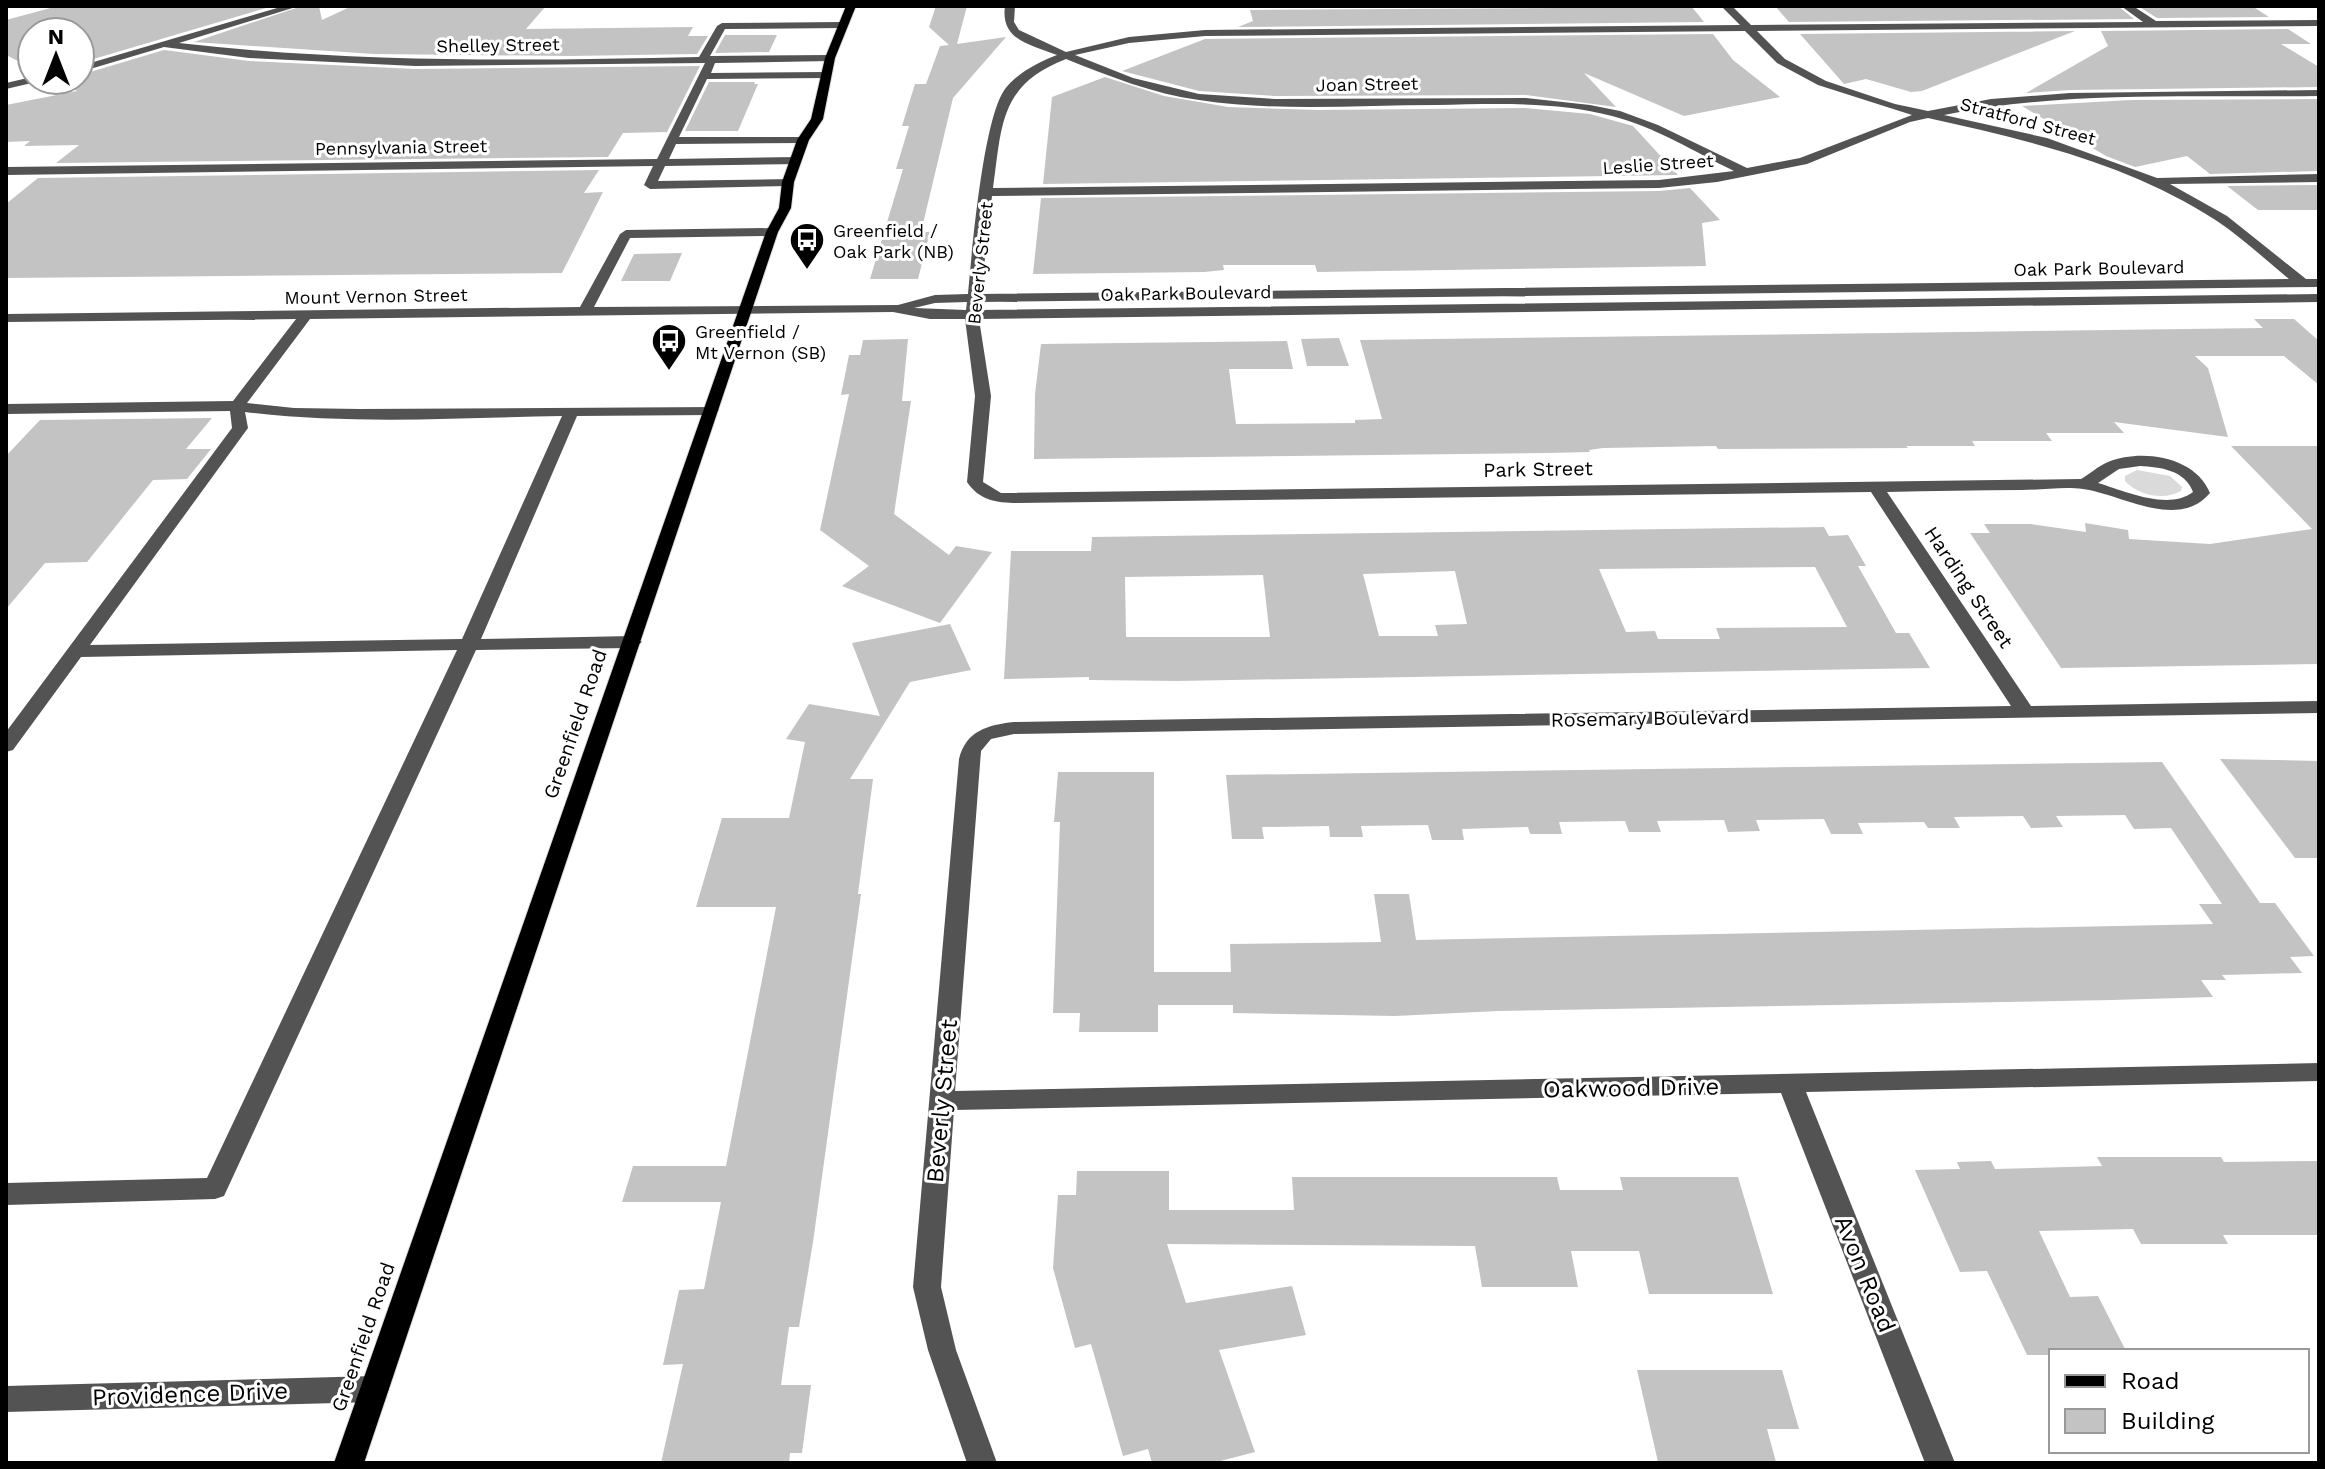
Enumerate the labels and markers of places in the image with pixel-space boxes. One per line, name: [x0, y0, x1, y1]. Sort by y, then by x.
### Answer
place label: Greenfield / Oak Park (NB): [833, 220, 954, 262]
bus stop icon: Greenfield / Oak Park (NB): [788, 221, 826, 271]
place label: Greenfield / Mt Vernon (SB): [695, 321, 826, 363]
bus stop icon: Greenfield / Mt Vernon (SB): [650, 322, 688, 372]

